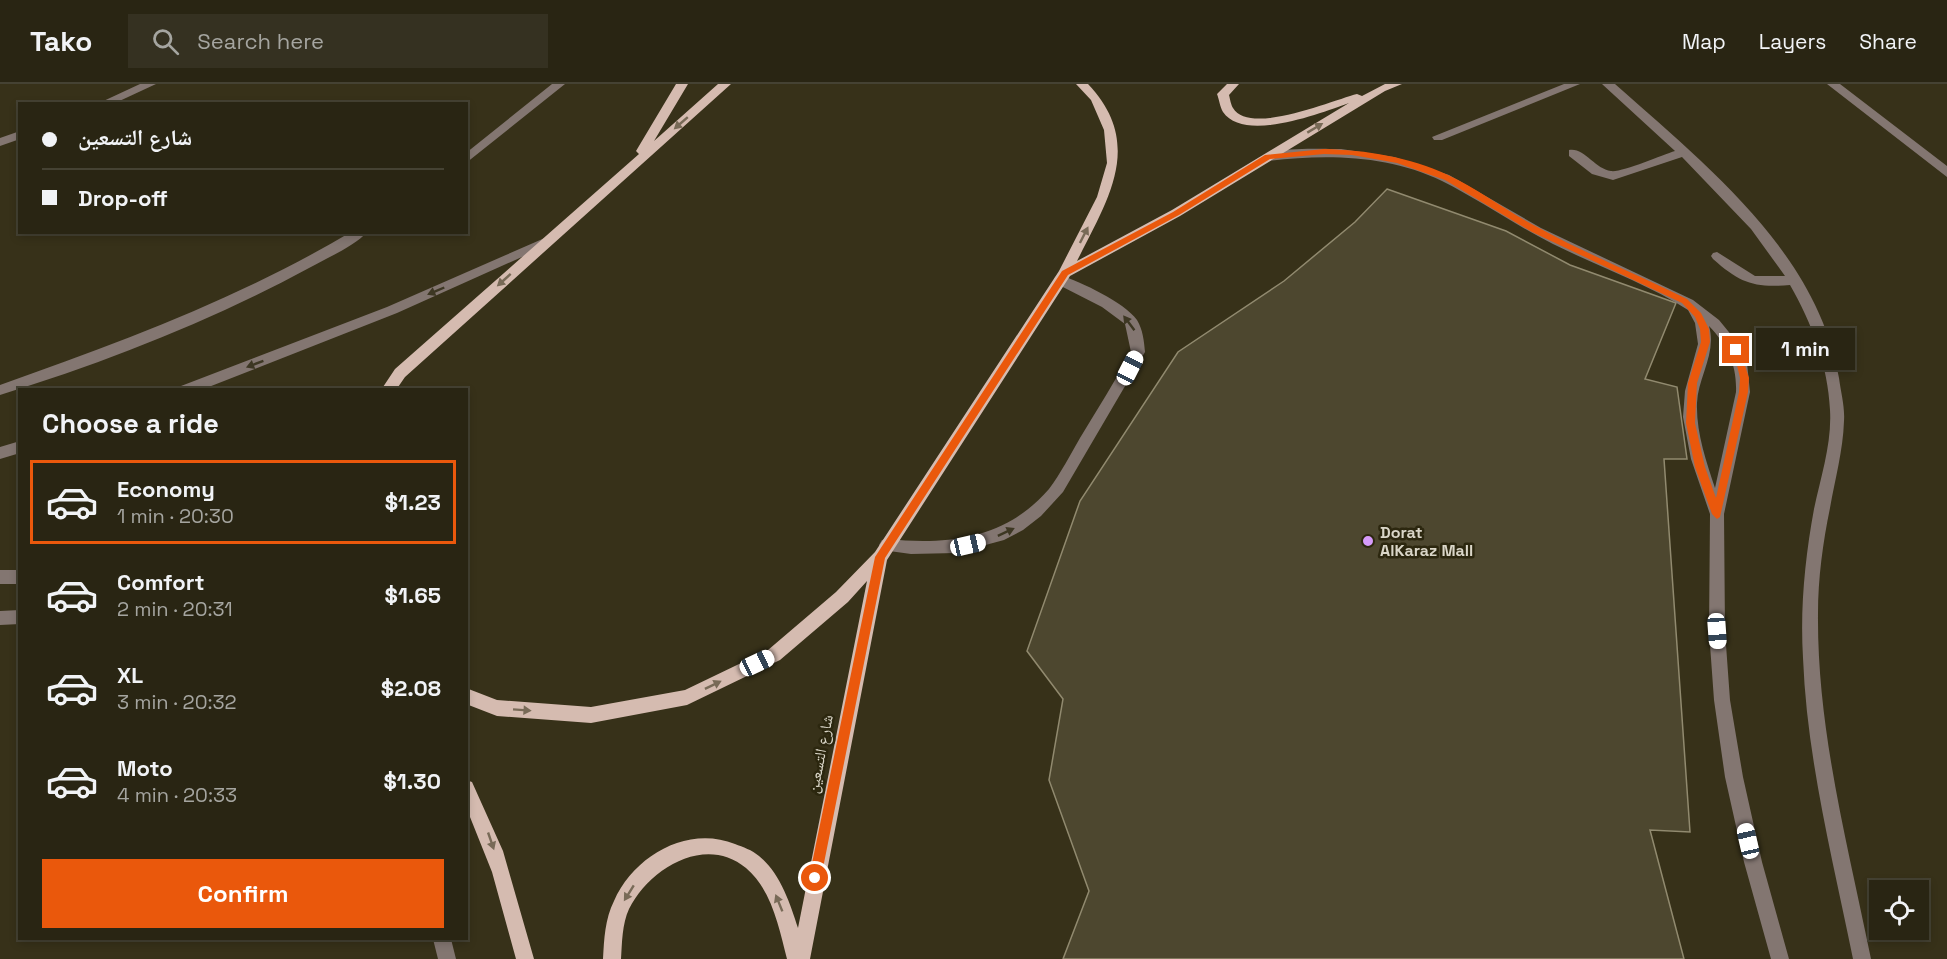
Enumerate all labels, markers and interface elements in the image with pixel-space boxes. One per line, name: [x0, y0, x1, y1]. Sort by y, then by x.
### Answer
search box: [128, 14, 548, 68]
text: Tako: [30, 23, 92, 59]
icon: search: [149, 25, 182, 58]
text: Search here: [197, 27, 324, 55]
text: Map: [1682, 28, 1726, 55]
text: Layers: [1759, 28, 1826, 55]
text: Share: [1859, 28, 1917, 55]
one-way arrow: [674, 116, 689, 129]
text: شارع التسعين: [78, 123, 192, 151]
one-way arrow: [1307, 123, 1323, 134]
text: Drop-off: [78, 184, 168, 212]
one-way arrow: [1079, 226, 1089, 243]
one-way arrow: [497, 273, 512, 286]
one-way arrow: [426, 286, 444, 296]
one-way arrow: [1123, 316, 1135, 332]
callout: 1 min: [1757, 329, 1856, 371]
route end: [1722, 336, 1749, 363]
text: 1 min: [1781, 336, 1830, 362]
car: [1114, 348, 1146, 388]
one-way arrow: [246, 360, 264, 370]
text: Choose a ride: [42, 406, 219, 441]
icon: car: [45, 475, 99, 529]
text: Economy: [117, 475, 215, 503]
text: $1.23: [385, 488, 441, 516]
text: 1 min · 20:30: [117, 503, 234, 529]
place label: Dorat AlKaraz Mall: [1380, 522, 1473, 561]
one-way arrow: [997, 527, 1014, 536]
car: [948, 532, 988, 558]
marker: Dorat AlKaraz Mall: [1361, 534, 1375, 548]
icon: car: [45, 568, 99, 622]
text: Comfort: [117, 568, 205, 596]
text: $1.65: [385, 581, 441, 609]
text: 2 min · 20:31: [117, 596, 233, 622]
car: [1707, 612, 1727, 650]
car: [737, 647, 777, 679]
icon: car: [45, 661, 99, 715]
text: XL: [117, 661, 143, 689]
text: $2.08: [381, 674, 441, 702]
one-way arrow: [704, 680, 721, 689]
text: 3 min · 20:32: [117, 689, 237, 715]
one-way arrow: [513, 706, 532, 715]
street label: شارع التسعين: [802, 713, 838, 795]
icon: car: [45, 754, 99, 808]
text: Moto: [117, 754, 173, 782]
text: $1.30: [384, 767, 441, 795]
text: 4 min · 20:33: [117, 782, 237, 808]
car: [1735, 821, 1761, 861]
one-way arrow: [487, 832, 497, 850]
button: Confirm: [42, 859, 444, 928]
route start: [801, 864, 828, 891]
map controls: [1869, 880, 1929, 940]
button: locate: [1869, 880, 1929, 940]
one-way arrow: [623, 885, 634, 901]
one-way arrow: [774, 894, 784, 912]

